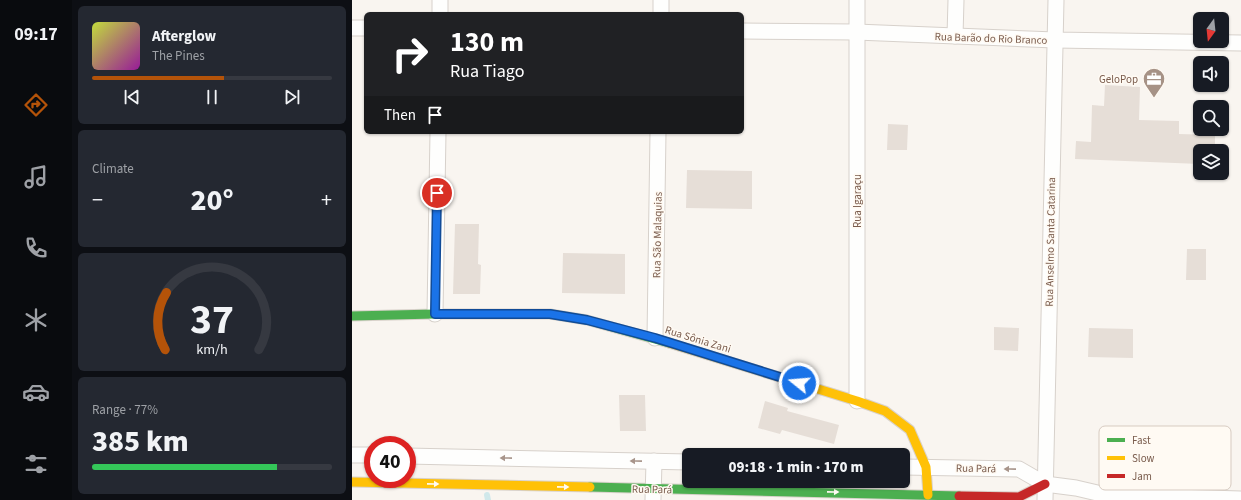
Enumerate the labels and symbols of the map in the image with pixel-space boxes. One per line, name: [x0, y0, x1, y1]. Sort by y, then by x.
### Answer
north arrow: [1193, 12, 1229, 48]
street label: Rua Barão do Rio Branco: [934, 29, 1048, 48]
office icon: GeloPop: [1141, 66, 1167, 99]
place label: GeloPop: [1099, 72, 1138, 87]
street label: Rua Igaraçu: [850, 174, 865, 228]
pin: [420, 176, 454, 210]
street label: Rua Anselmo Santa Catarina: [1042, 177, 1059, 307]
street label: Rua São Malaquias: [649, 191, 666, 278]
street label: Rua Sônia Zani: [663, 322, 733, 357]
position arrow: [778, 362, 820, 404]
legend: [1099, 426, 1231, 490]
text: Fast: [1132, 433, 1151, 448]
speed limit sign: 40: [364, 436, 416, 488]
text: Slow: [1132, 451, 1155, 466]
one-way arrow: [499, 455, 512, 461]
one-way arrow: [629, 458, 642, 464]
street label: Rua Pará: [956, 461, 996, 476]
one-way arrow: [1003, 466, 1016, 472]
text: Jam: [1132, 469, 1152, 484]
one-way arrow: [427, 480, 439, 487]
street label: Rua Pará: [632, 482, 672, 497]
one-way arrow: [557, 483, 569, 490]
one-way arrow: [827, 489, 839, 496]

